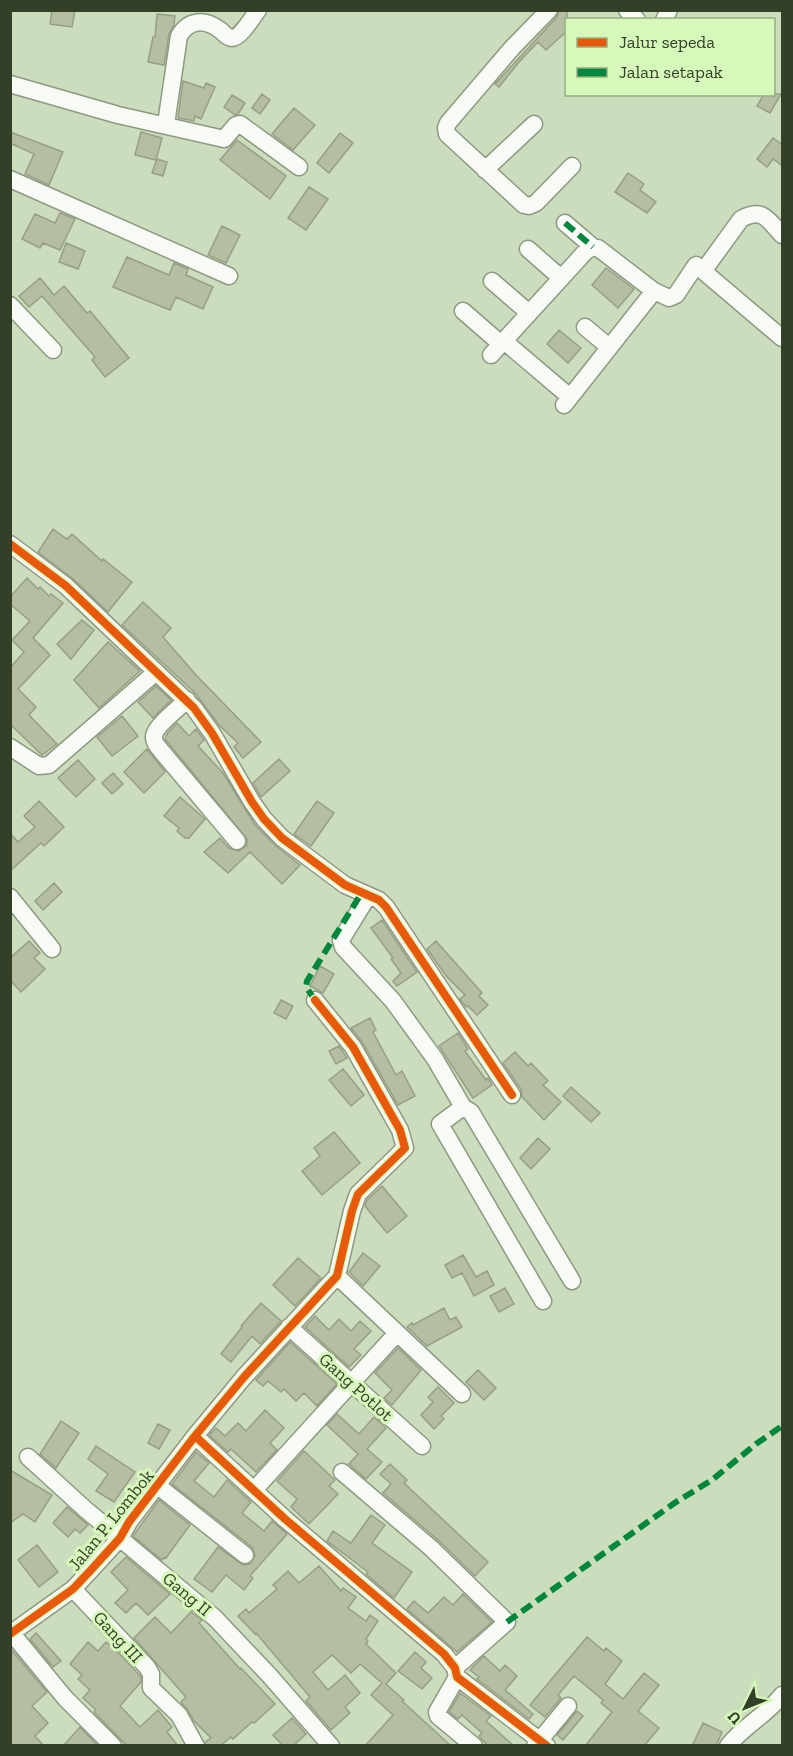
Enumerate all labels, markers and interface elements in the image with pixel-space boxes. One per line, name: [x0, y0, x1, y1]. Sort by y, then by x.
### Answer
legend: [565, 18, 775, 96]
text: Jalur sepeda: [619, 31, 715, 53]
text: Jalan setapak: [619, 61, 724, 83]
street label: Gang Potlot: [314, 1348, 398, 1426]
street label: Jalan P. Lombok: [63, 1464, 159, 1575]
street label: Gang II: [158, 1567, 216, 1621]
street label: Gang III: [89, 1607, 148, 1668]
north arrow: [715, 1678, 775, 1738]
text: U: [723, 1707, 745, 1729]

